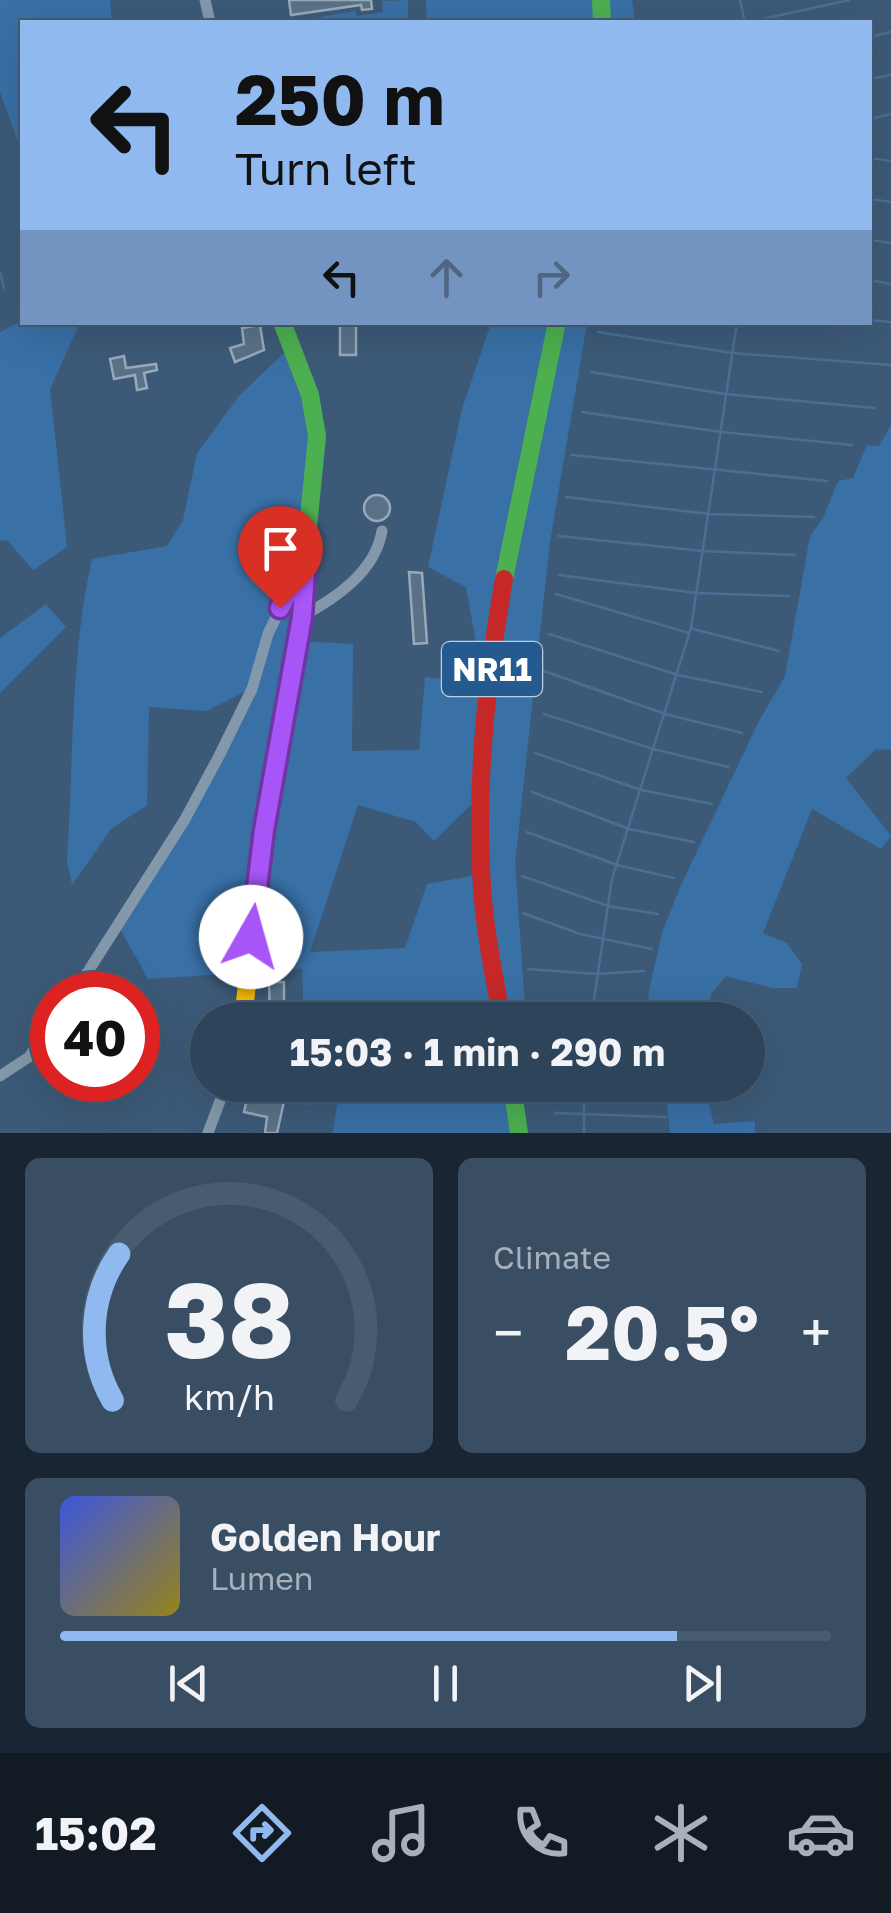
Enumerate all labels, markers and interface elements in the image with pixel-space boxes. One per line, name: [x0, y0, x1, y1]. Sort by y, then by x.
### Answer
text: 250 m: [235, 56, 445, 140]
icon: left: [70, 60, 200, 190]
text: Turn left: [235, 141, 417, 195]
icon: left: [314, 250, 369, 305]
icon: ahead: [419, 250, 474, 305]
icon: right: [524, 250, 579, 305]
pin: [238, 506, 323, 609]
icon: arrive: [253, 521, 308, 576]
road number: NR11: [442, 642, 542, 696]
position arrow: [199, 885, 303, 989]
speed limit sign: 40: [30, 972, 160, 1102]
text: 15:03 · 1 min · 290 m: [290, 1029, 665, 1074]
text: Climate: [493, 1238, 611, 1276]
text: 38: [164, 1256, 294, 1381]
text: 20.5°: [565, 1286, 759, 1377]
text: −: [493, 1299, 523, 1365]
text: +: [801, 1299, 831, 1365]
text: km/h: [184, 1375, 274, 1418]
text: Golden Hour: [210, 1514, 441, 1559]
text: Lumen: [210, 1559, 314, 1597]
icon: previous: [161, 1656, 216, 1711]
icon: pause: [418, 1656, 473, 1711]
icon: next: [675, 1656, 730, 1711]
icon: directions: [227, 1798, 297, 1868]
icon: music: [366, 1798, 436, 1868]
icon: phone: [506, 1798, 576, 1868]
icon: climate: [646, 1798, 716, 1868]
icon: car: [786, 1798, 856, 1868]
text: 15:02: [35, 1806, 157, 1860]

